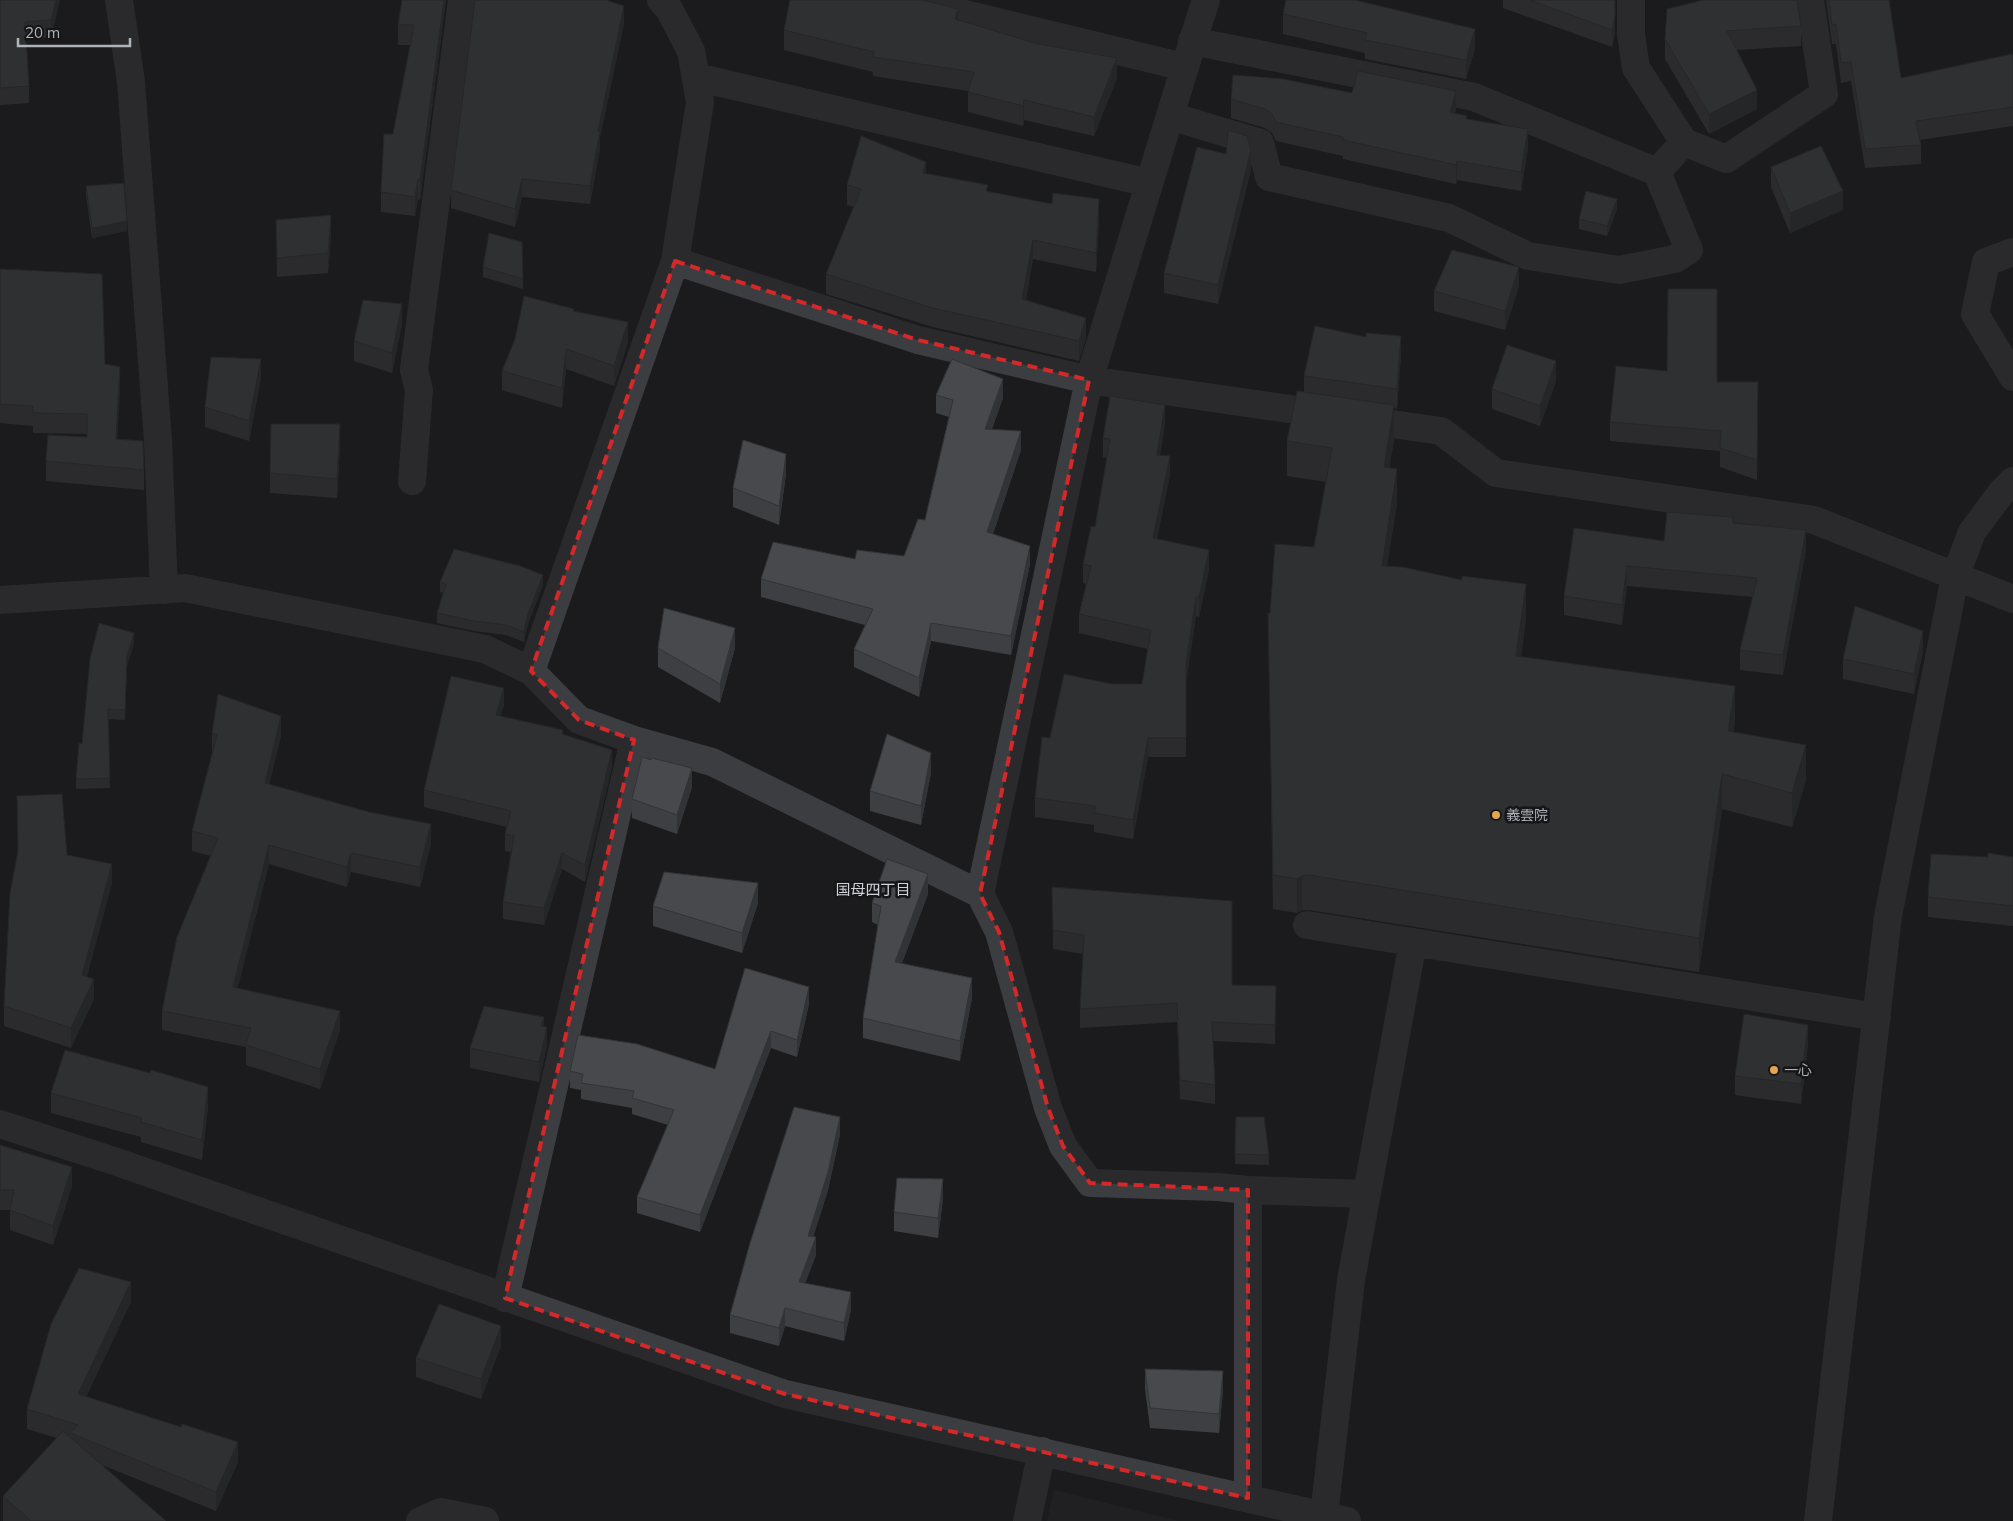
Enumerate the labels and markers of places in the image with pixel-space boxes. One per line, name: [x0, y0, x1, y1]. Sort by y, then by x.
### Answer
place label: 義雲院: [1506, 806, 1548, 824]
marker: 義雲院: [1490, 809, 1502, 821]
place label: 一心: [1784, 1061, 1812, 1079]
marker: 一心: [1768, 1064, 1780, 1076]

